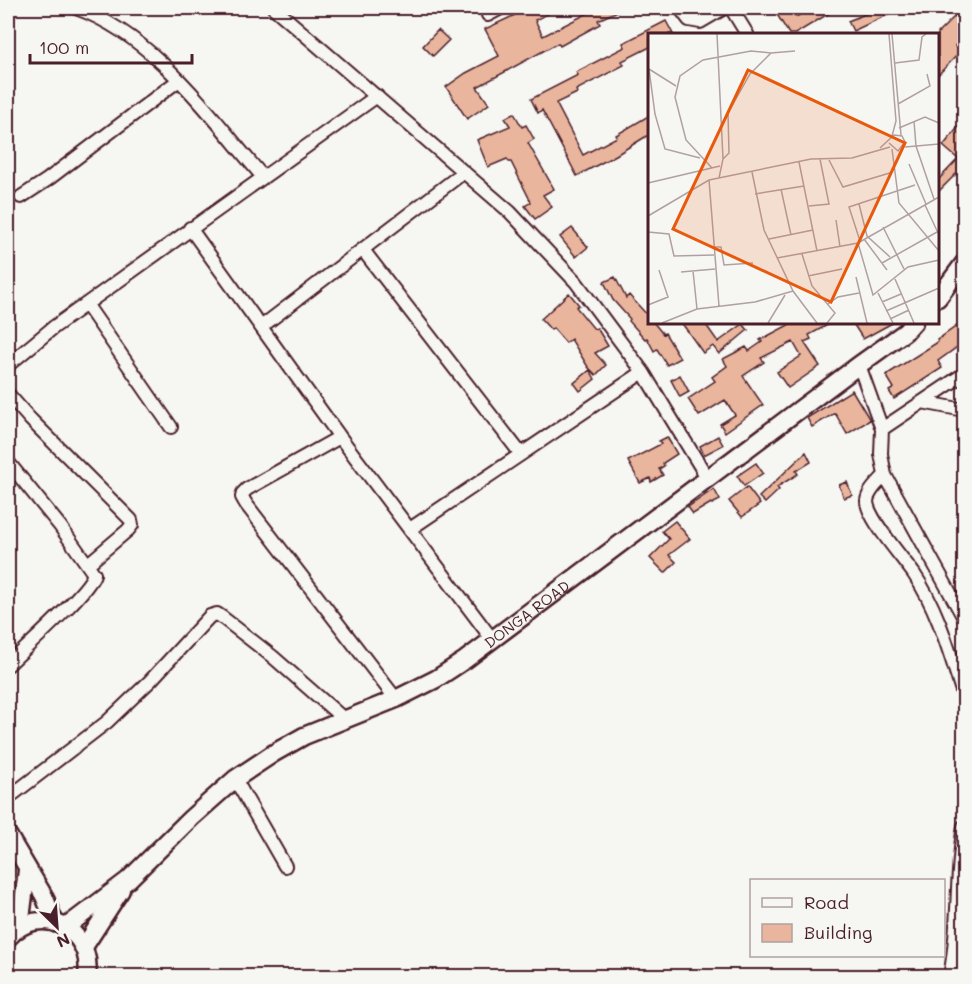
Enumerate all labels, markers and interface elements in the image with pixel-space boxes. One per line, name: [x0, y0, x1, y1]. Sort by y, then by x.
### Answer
scale bar: [30, 27, 192, 65]
inset map: [648, 33, 939, 324]
text: 100 m: [39, 35, 89, 59]
street label: DONGA ROAD: [480, 575, 573, 652]
legend: [750, 879, 945, 957]
text: Road: [804, 890, 849, 914]
north arrow: [27, 897, 87, 957]
text: Building: [804, 920, 872, 944]
text: N: [54, 929, 73, 953]

